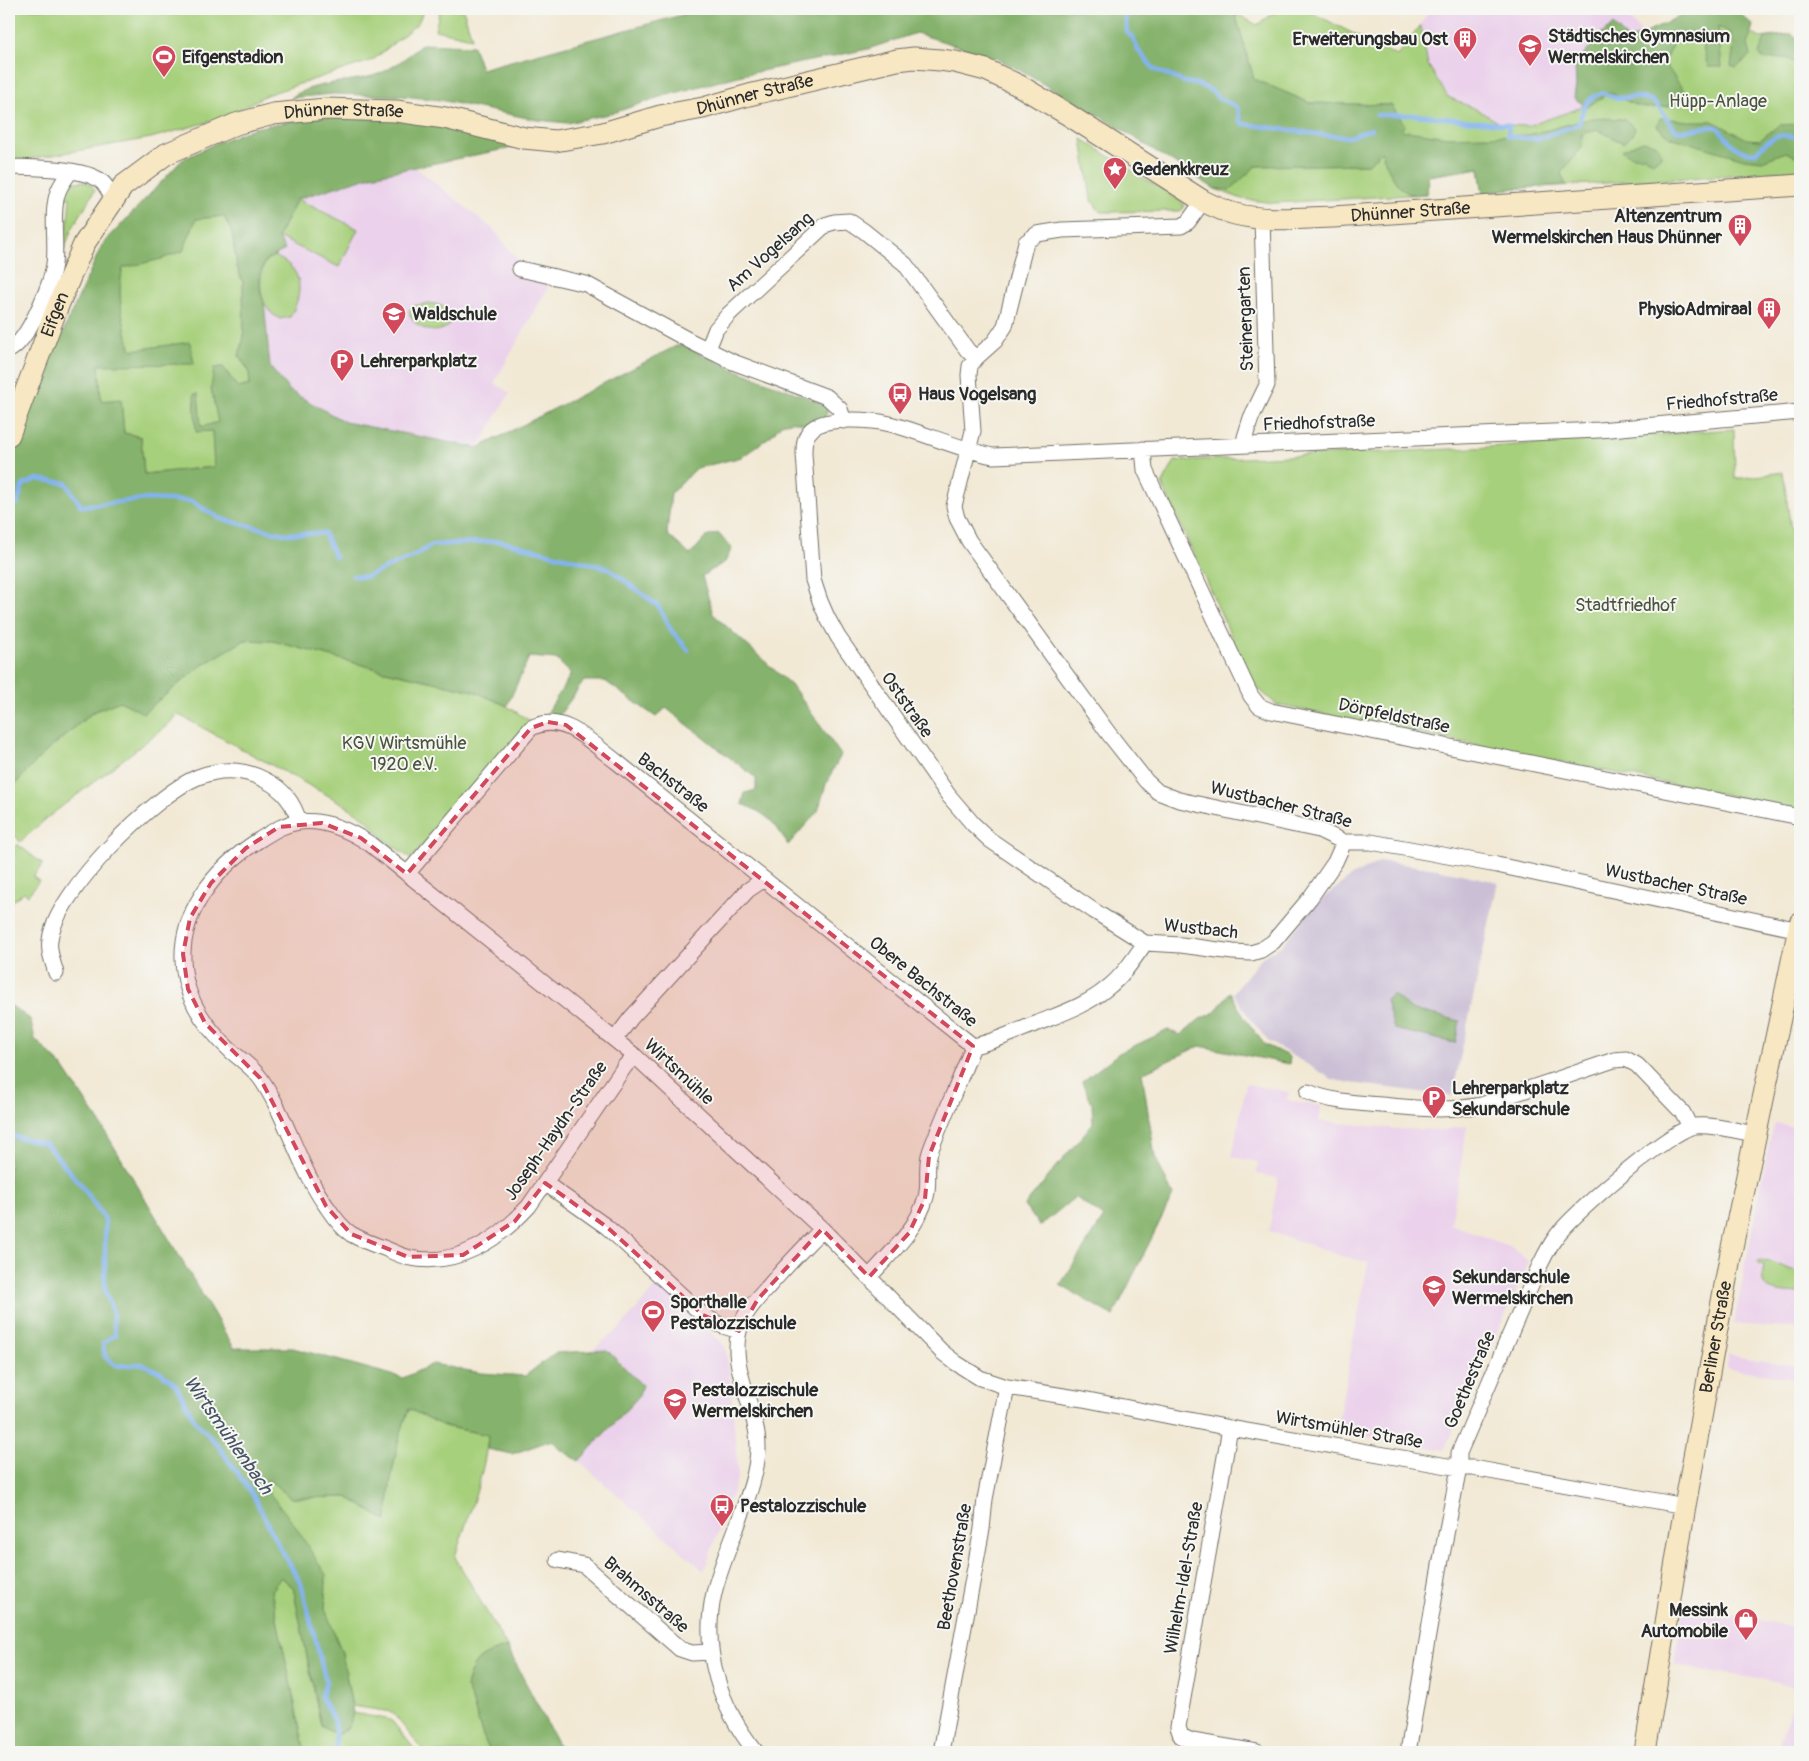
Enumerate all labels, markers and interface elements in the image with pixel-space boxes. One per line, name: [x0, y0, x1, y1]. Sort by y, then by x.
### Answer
place label: Städtisches Gymnasium Wermelskirchen: [1548, 25, 1730, 69]
building icon: Erweiterungsbau Ost: [1452, 26, 1478, 60]
place label: Erweiterungsbau Ost: [1293, 28, 1449, 51]
school or university icon: Städtisches Gymnasium Wermelskirchen: [1517, 33, 1543, 67]
sports icon: Eifgenstadion: [151, 44, 177, 78]
place label: Eifgenstadion: [182, 46, 283, 69]
street label: Dhünner Straße: [695, 69, 816, 120]
park label: Hüpp-Anlage: [1669, 90, 1767, 113]
street label: Dhünner Straße: [283, 97, 405, 124]
place icon: Gedenkkreuz: [1102, 156, 1128, 190]
place label: Gedenkkreuz: [1132, 158, 1230, 181]
street label: Dhünner Straße: [1350, 196, 1471, 227]
place label: Altenzentrum Wermelskirchen Haus Dhünner: [1492, 205, 1723, 249]
street label: Am Vogelsang: [722, 207, 818, 297]
building icon: Altenzentrum Wermelskirchen Haus Dhünner: [1727, 213, 1753, 247]
street label: Steinergarten: [1233, 266, 1259, 372]
street label: Eifgen: [36, 288, 74, 340]
building icon: PhysioAdmiraal: [1756, 296, 1782, 330]
place label: PhysioAdmiraal: [1638, 298, 1752, 321]
school or university icon: Waldschule: [381, 301, 407, 335]
place label: Waldschule: [412, 303, 498, 326]
parking icon: Lehrerparkplatz: [329, 348, 355, 382]
place label: Lehrerparkplatz: [360, 350, 477, 373]
bus stop icon: Haus Vogelsang: [887, 381, 913, 415]
place label: Haus Vogelsang: [918, 383, 1036, 406]
street label: Friedhofstraße: [1665, 384, 1779, 416]
street label: Friedhofstraße: [1262, 410, 1376, 436]
park label: Stadtfriedhof: [1575, 594, 1678, 617]
street label: Oststraße: [876, 667, 938, 743]
street label: Dörpfeldstraße: [1336, 693, 1452, 739]
park label: KGV Wirtsmühle 1920 e.V.: [342, 732, 466, 776]
street label: Bachstraße: [632, 748, 714, 818]
street label: Wustbacher Straße: [1208, 776, 1354, 834]
street label: Wustbacher Straße: [1603, 859, 1749, 911]
street label: Wustbach: [1163, 914, 1239, 944]
street label: Obere Bachstraße: [864, 931, 982, 1033]
street label: Wirtsmühle: [639, 1034, 719, 1110]
street label: Joseph-Haydn-Straße: [499, 1057, 613, 1205]
place label: Lehrerparkplatz Sekundarschule: [1452, 1077, 1571, 1121]
parking icon: Lehrerparkplatz Sekundarschule: [1421, 1085, 1447, 1119]
place label: Sekundarschule Wermelskirchen: [1452, 1266, 1573, 1310]
school or university icon: Sekundarschule Wermelskirchen: [1421, 1274, 1447, 1308]
street label: Berliner Straße: [1694, 1279, 1737, 1395]
place label: Sporthalle Pestalozzischule: [670, 1291, 797, 1335]
sports icon: Sporthalle Pestalozzischule: [640, 1299, 666, 1333]
street label: Goethestraße: [1439, 1328, 1501, 1432]
water label: Wirtsmühlenbach: [178, 1371, 278, 1500]
place label: Pestalozzischule Wermelskirchen: [692, 1379, 819, 1423]
school or university icon: Pestalozzischule Wermelskirchen: [662, 1387, 688, 1421]
street label: Wirtsmühler Straße: [1274, 1406, 1424, 1454]
bus stop icon: Pestalozzischule: [709, 1493, 735, 1527]
place label: Pestalozzischule: [740, 1495, 867, 1518]
street label: Wilhelm-Idel-Straße: [1159, 1500, 1209, 1656]
street label: Beethovenstraße: [933, 1502, 978, 1632]
street label: Brahmsstraße: [598, 1552, 694, 1639]
place label: Messink Automobile: [1641, 1599, 1729, 1643]
shop icon: Messink Automobile: [1733, 1607, 1759, 1641]

